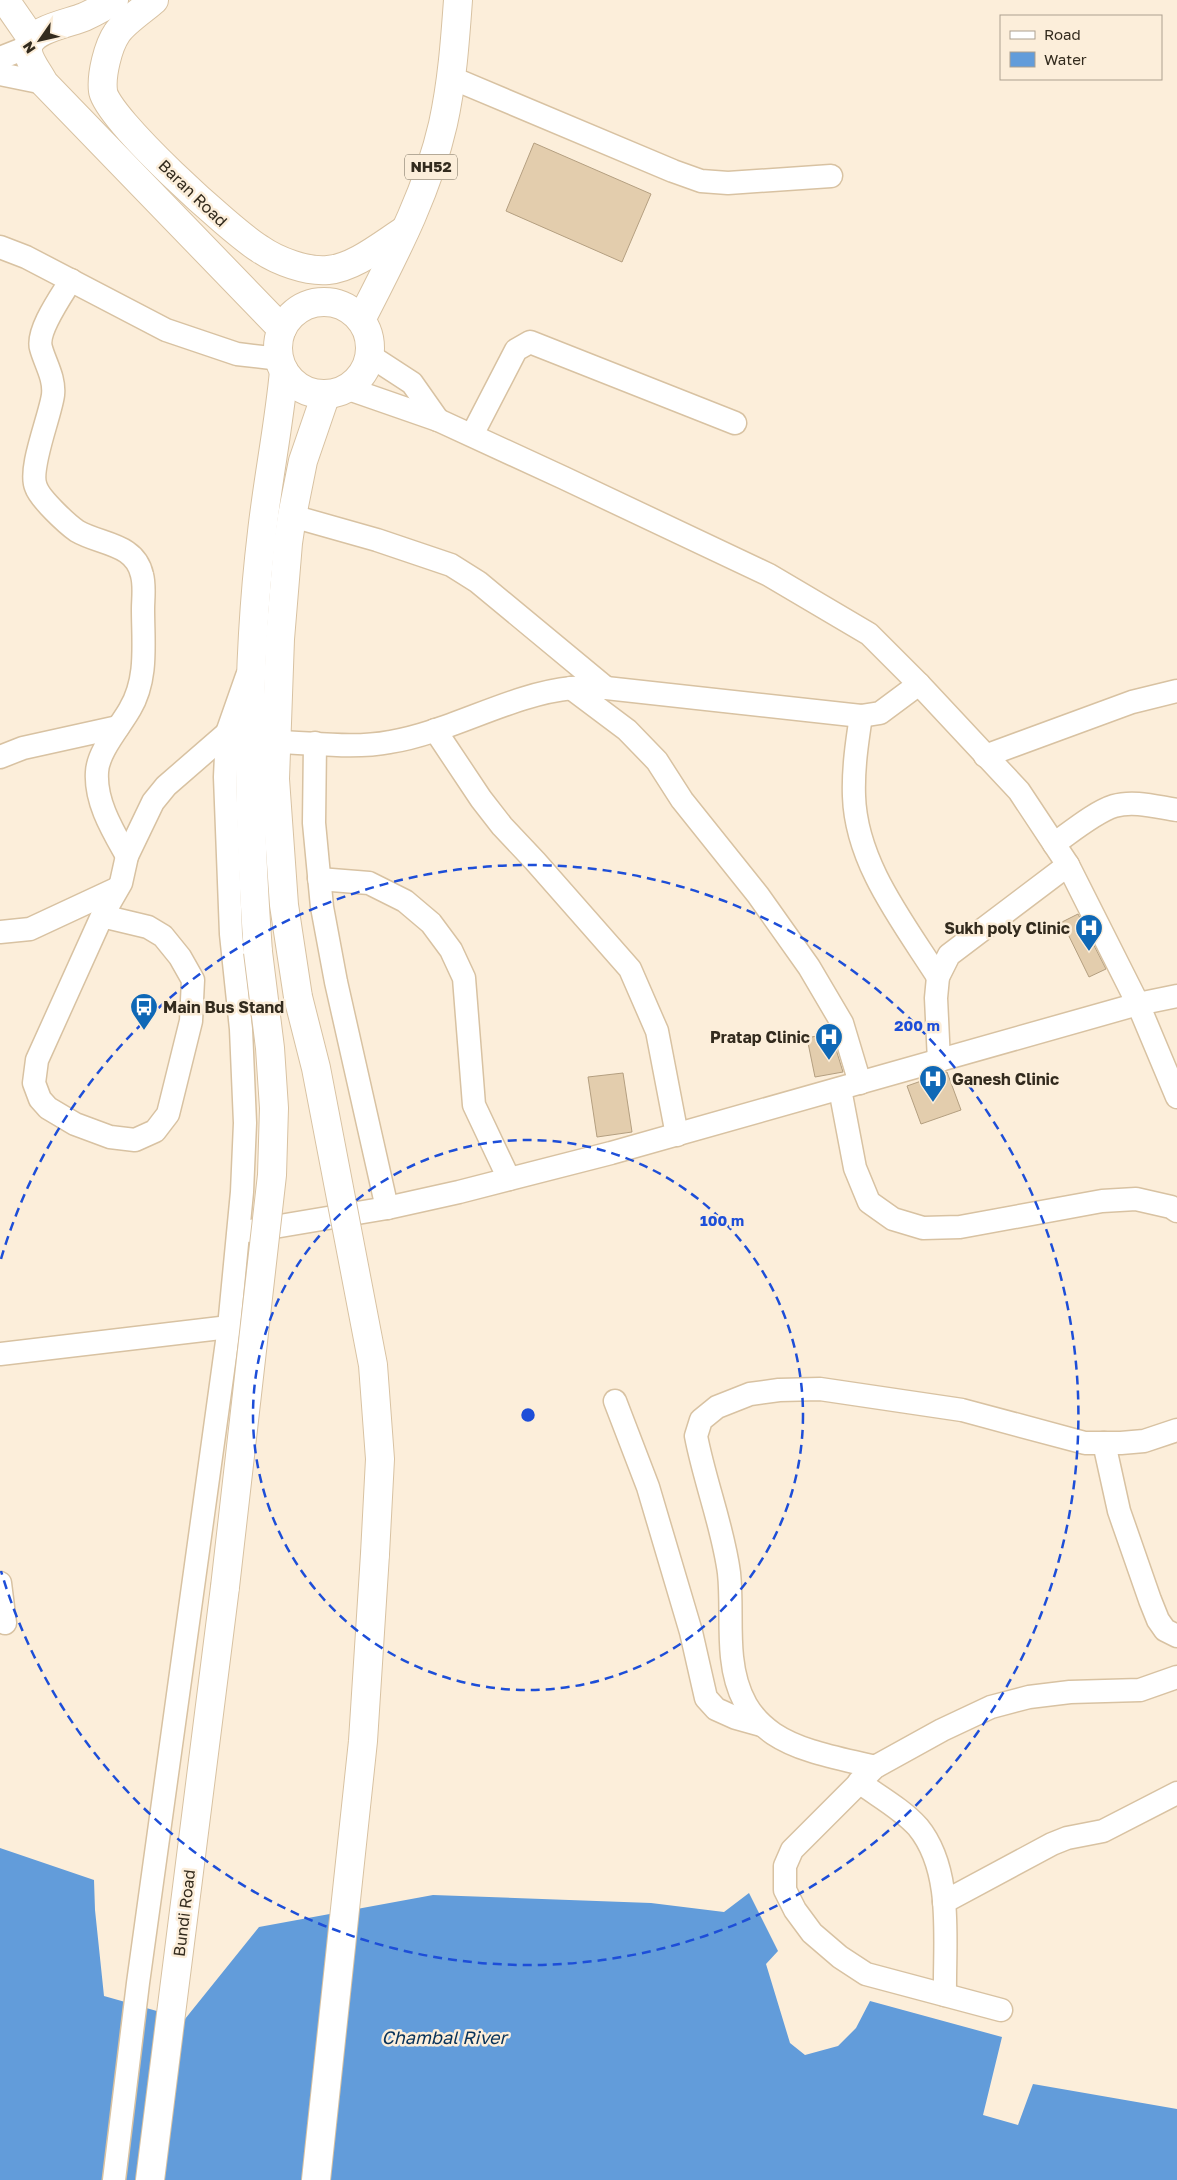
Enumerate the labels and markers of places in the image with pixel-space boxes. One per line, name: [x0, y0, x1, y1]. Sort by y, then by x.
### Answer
hospital icon: Sukh poly Clinic: [1074, 913, 1104, 952]
place label: Sukh poly Clinic: [944, 918, 1070, 938]
bus stop icon: Main Bus Stand: [129, 992, 159, 1031]
place label: Main Bus Stand: [163, 997, 284, 1017]
hospital icon: Pratap Clinic: [814, 1022, 844, 1061]
place label: Pratap Clinic: [710, 1027, 810, 1047]
hospital icon: Ganesh Clinic: [918, 1064, 948, 1103]
place label: Ganesh Clinic: [952, 1069, 1059, 1089]
centre of rings: [519, 1406, 537, 1424]

